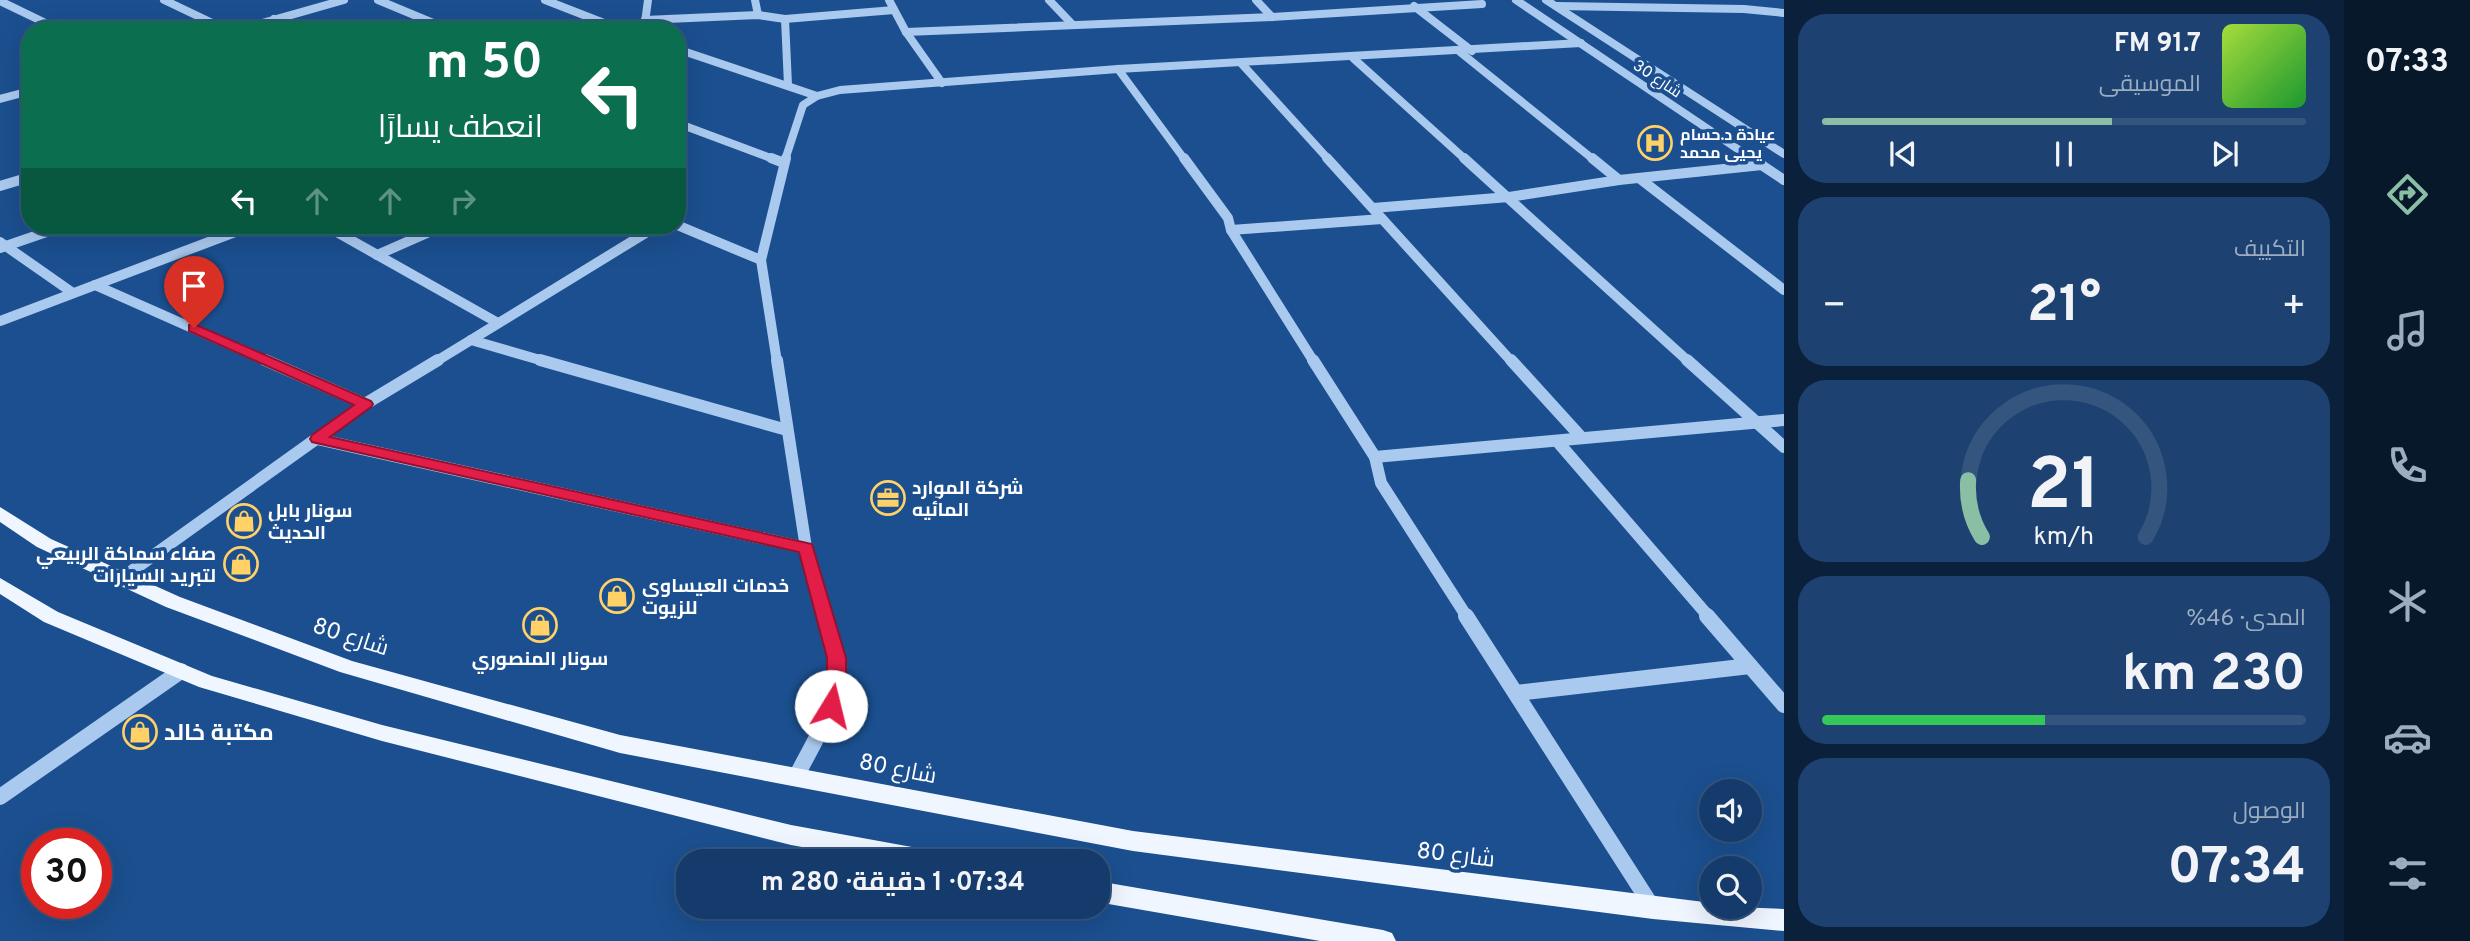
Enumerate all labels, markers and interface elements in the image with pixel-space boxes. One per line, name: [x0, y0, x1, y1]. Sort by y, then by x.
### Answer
text: 91.7 FM: [2114, 28, 2201, 61]
text: 50 m: [426, 34, 543, 96]
text: 07:33: [2365, 43, 2449, 83]
icon: left: [567, 49, 658, 140]
street label: شارع 30: [1629, 56, 1685, 103]
text: الموسيقى: [2099, 71, 2201, 100]
text: انعطف يسارًا: [378, 109, 543, 149]
hospital icon: عيادة د.حسام يحيى محمد: [1636, 124, 1674, 162]
place label: عيادة د.حسام يحيى محمد: [1680, 126, 1776, 164]
icon: previous: [1884, 135, 1922, 173]
icon: pause: [2045, 135, 2083, 173]
icon: next: [2206, 135, 2244, 173]
icon: directions: [2383, 170, 2432, 219]
icon: left: [225, 182, 263, 220]
icon: ahead: [298, 182, 336, 220]
icon: ahead: [371, 182, 409, 220]
icon: right: [444, 182, 482, 220]
text: التكييف: [2234, 236, 2306, 265]
pin: [164, 256, 224, 328]
icon: arrive: [175, 267, 213, 305]
text: 21°: [2027, 274, 2101, 340]
text: −: [1822, 283, 1847, 332]
text: +: [2281, 283, 2306, 332]
icon: music: [2383, 306, 2432, 355]
icon: phone: [2383, 441, 2432, 490]
text: 21: [2027, 443, 2101, 535]
place label: شركة الموارد المائيه: [912, 477, 1023, 523]
office icon: شركة الموارد المائيه: [869, 479, 907, 517]
place label: سونار بابل الحديث: [268, 500, 352, 546]
shop icon: سونار بابل الحديث: [225, 502, 263, 540]
text: km/h: [2034, 521, 2094, 553]
place label: صفاء سماكة الربيعي لتبريد السيارات: [36, 543, 216, 589]
shop icon: صفاء سماكة الربيعي لتبريد السيارات: [222, 545, 260, 583]
place label: خدمات العيساوي للزيوت: [642, 575, 789, 621]
shop icon: خدمات العيساوي للزيوت: [598, 577, 636, 615]
icon: climate: [2383, 577, 2432, 626]
text: المدى · 46%: [2186, 605, 2306, 634]
shop icon: سونار المنصوري: [521, 606, 559, 644]
street label: شارع 80: [308, 612, 392, 664]
text: 230 km: [2122, 643, 2306, 709]
place label: سونار المنصوري: [472, 648, 608, 674]
position arrow: [794, 669, 868, 743]
shop icon: مكتبة خالد: [121, 713, 159, 751]
icon: car: [2383, 713, 2432, 762]
place label: مكتبة خالد: [164, 720, 274, 749]
street label: شارع 80: [856, 749, 939, 792]
map controls: [1699, 779, 1762, 919]
button: sound: [1699, 779, 1762, 842]
text: الوصول: [2233, 798, 2306, 827]
speed limit sign: 30: [21, 828, 112, 919]
text: 07:34: [2168, 836, 2306, 902]
street label: شارع 80: [1415, 837, 1496, 876]
icon: filters: [2383, 849, 2432, 898]
button: search: [1699, 856, 1762, 919]
text: 07:34 · 1 دقيقة · 280 m: [761, 867, 1025, 900]

